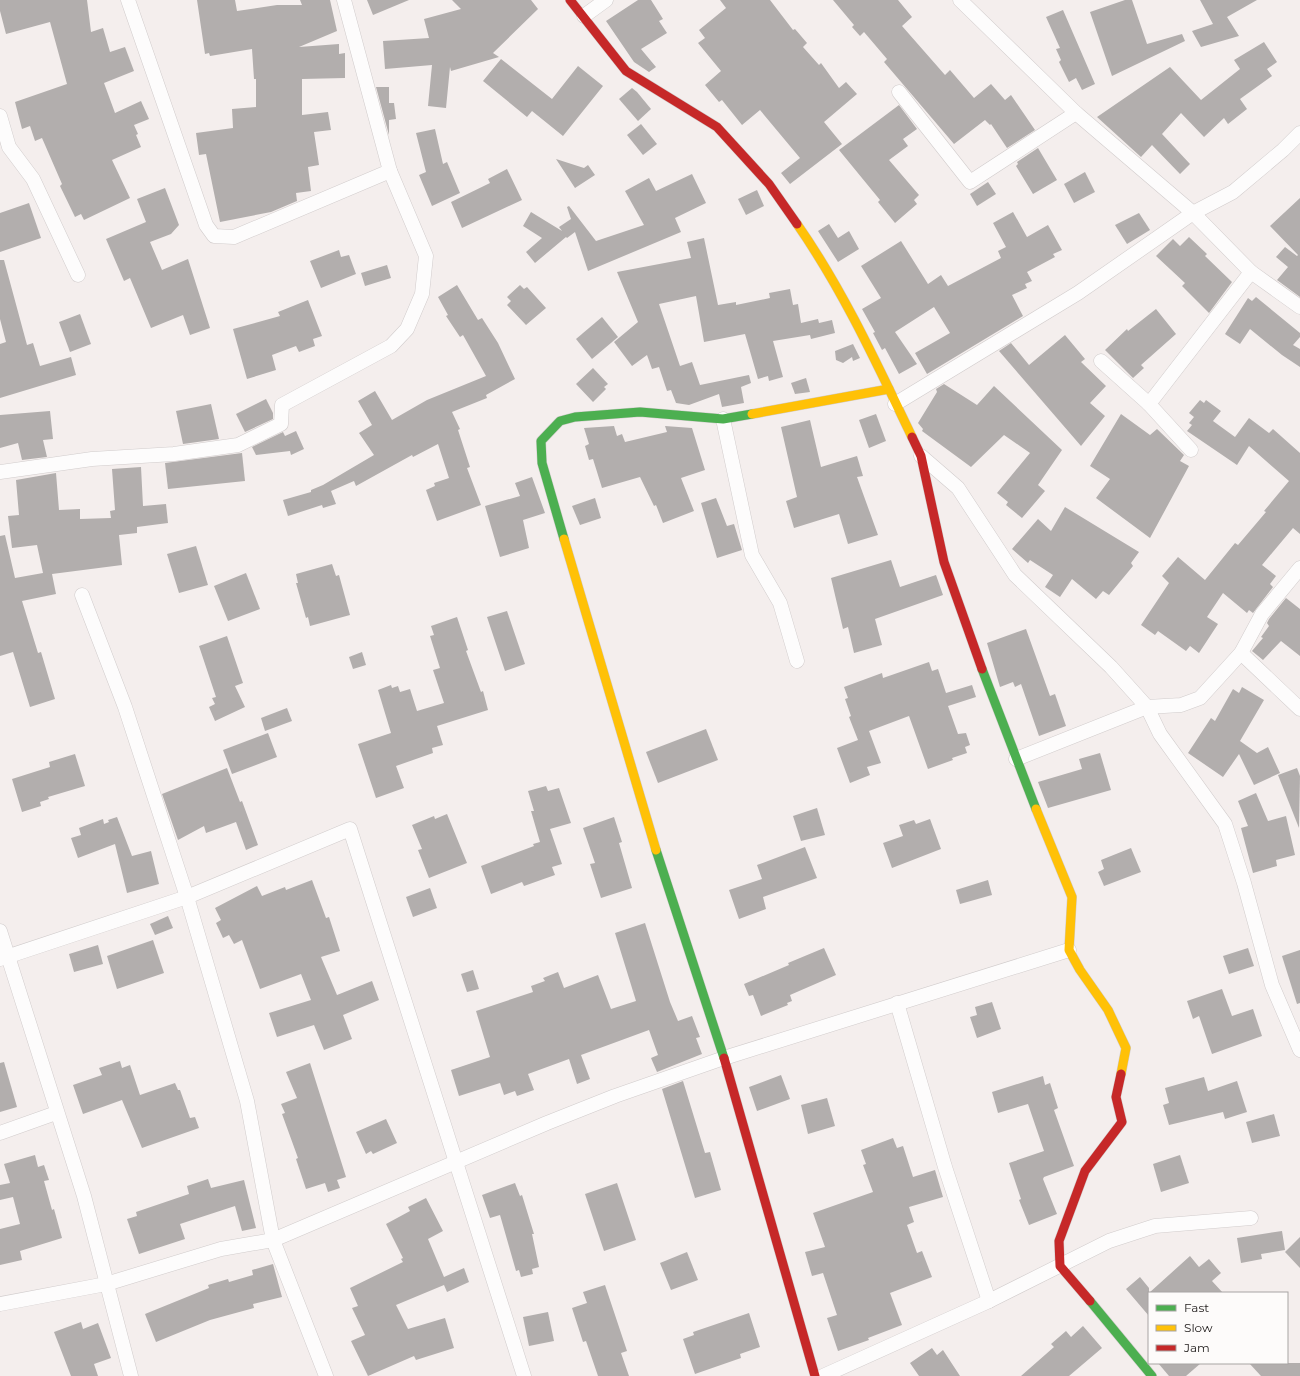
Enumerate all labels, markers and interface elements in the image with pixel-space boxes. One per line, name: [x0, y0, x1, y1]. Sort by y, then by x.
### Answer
legend: [1148, 1292, 1288, 1364]
text: Fast: [1184, 1300, 1209, 1315]
text: Slow: [1184, 1320, 1213, 1335]
text: Jam: [1183, 1340, 1210, 1355]

